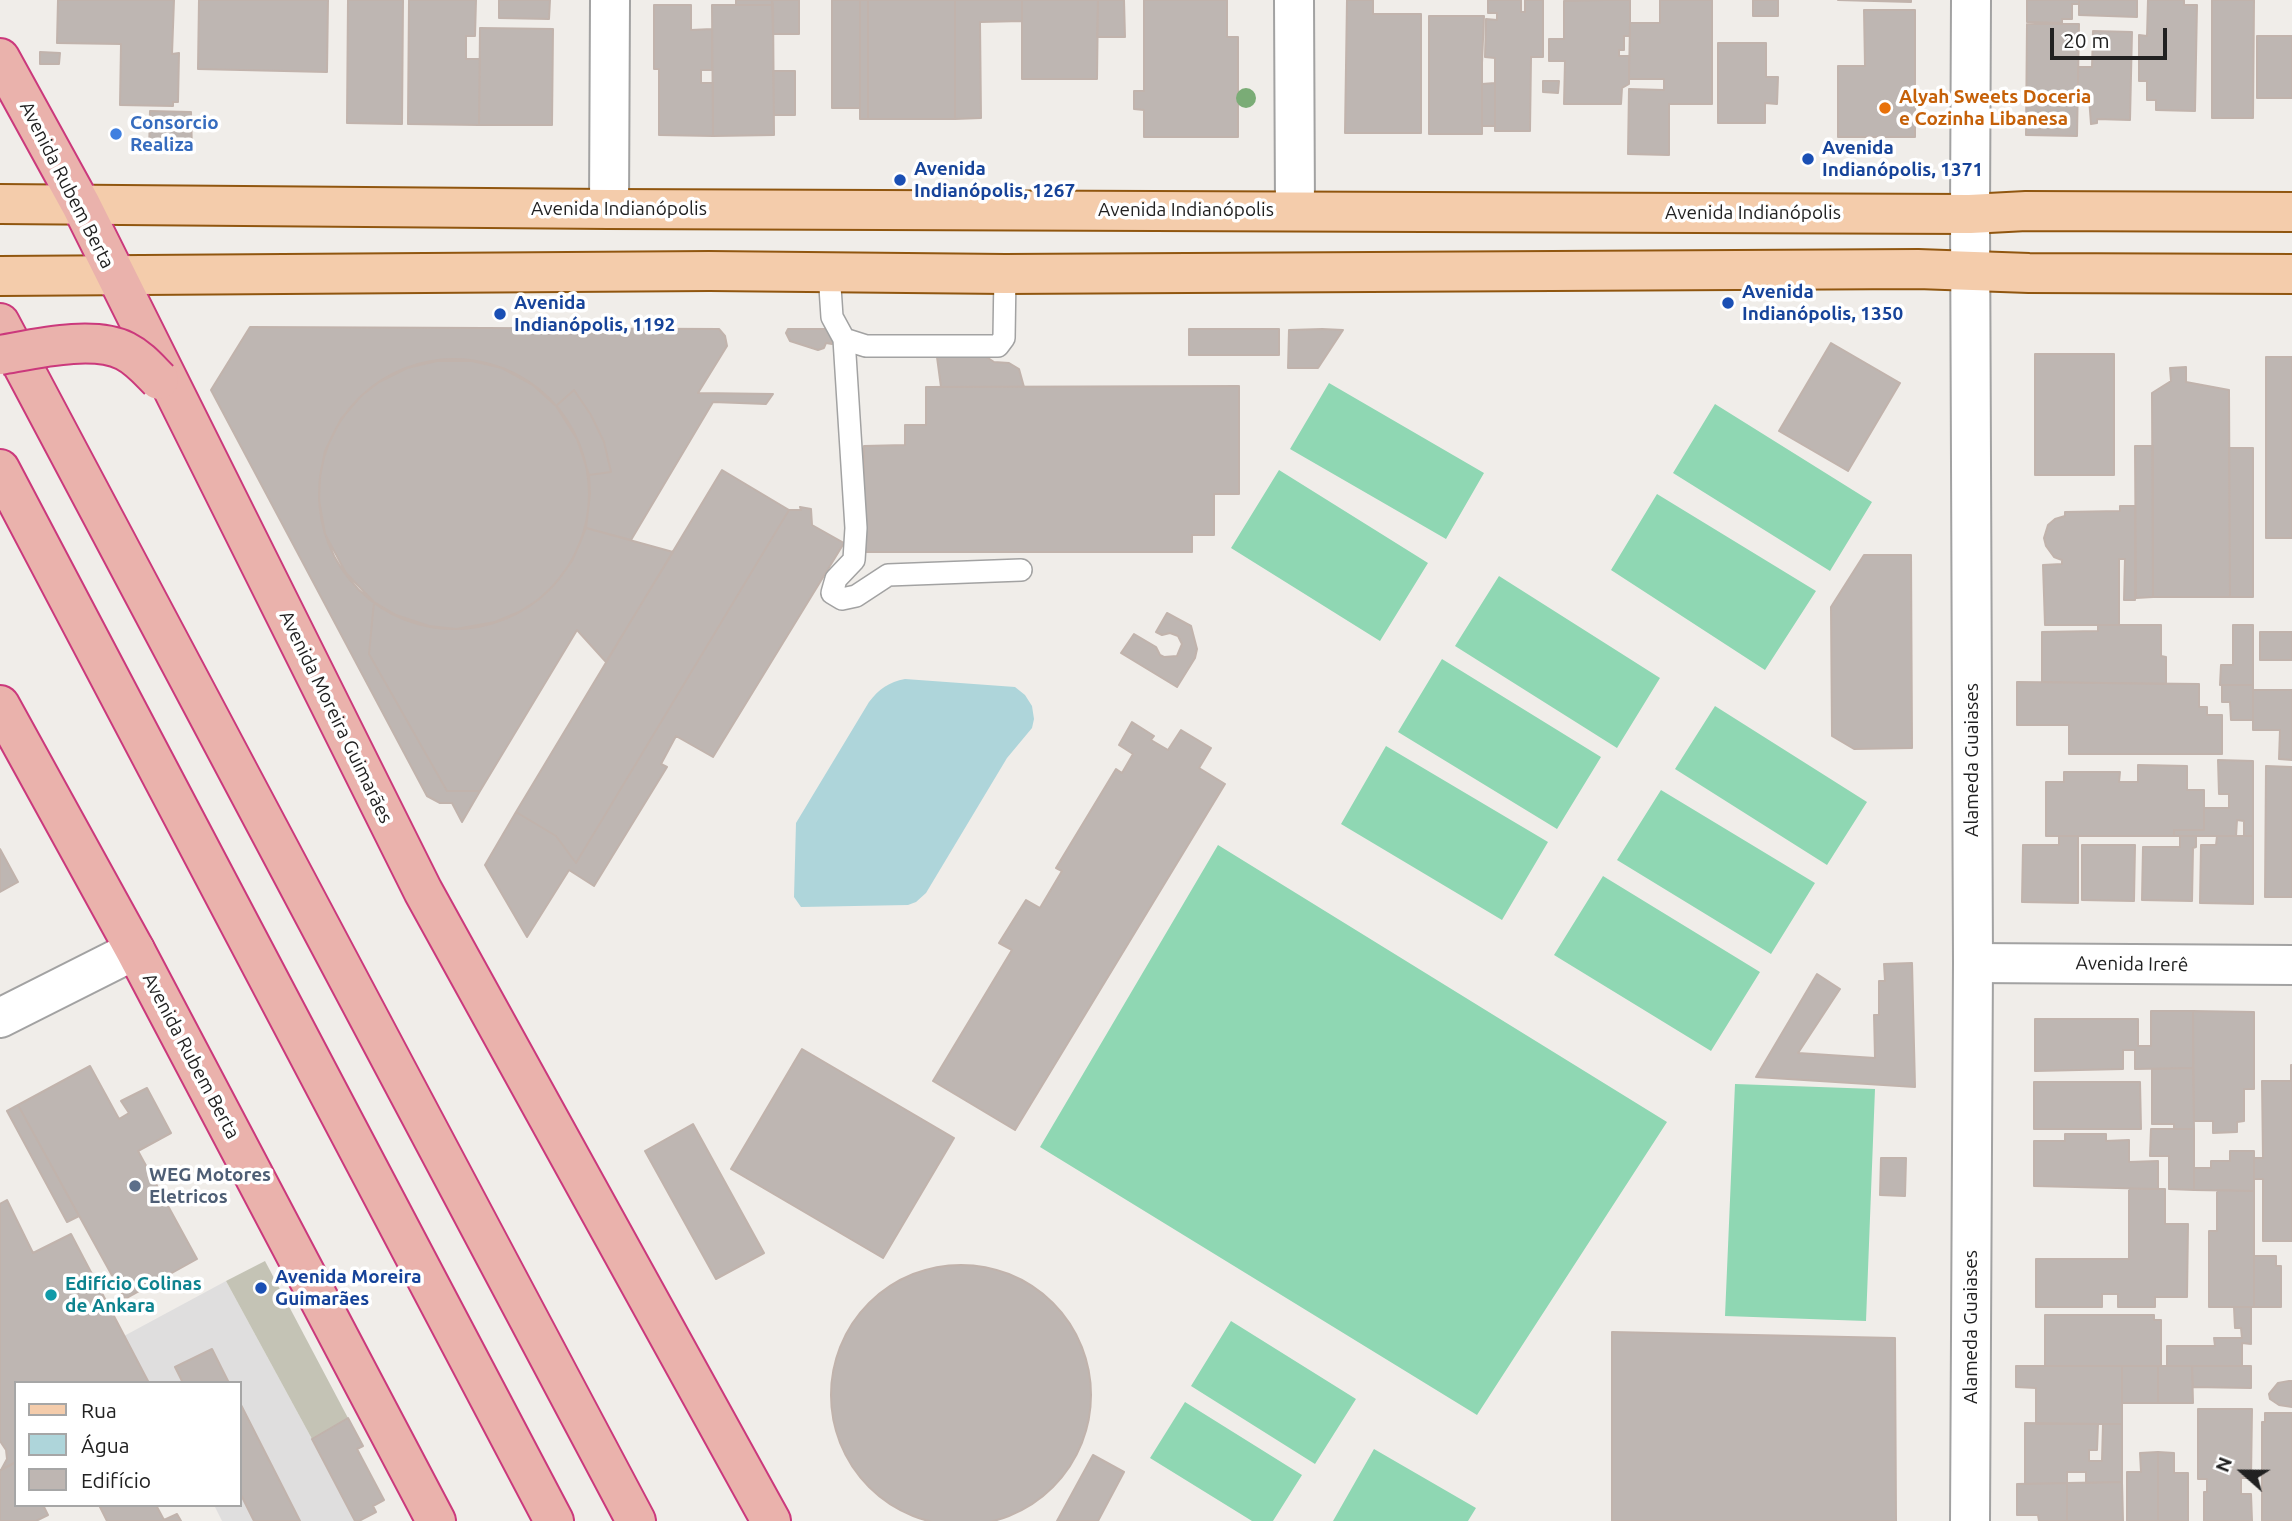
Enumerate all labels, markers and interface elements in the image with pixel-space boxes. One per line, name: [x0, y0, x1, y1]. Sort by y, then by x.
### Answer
scale bar: [2054, 14, 2171, 58]
text: 20 m: [2063, 28, 2110, 52]
place label: Alyah Sweets Doceria e Cozinha Libanesa: [1899, 86, 2091, 130]
street label: Avenida Rubem Berta: [15, 98, 119, 272]
marker: Alyah Sweets Doceria e Cozinha Libanesa: [1877, 100, 1893, 116]
place label: Consorcio Realiza: [130, 112, 219, 156]
marker: Consorcio Realiza: [108, 126, 124, 142]
place label: Avenida Indianópolis, 1371: [1822, 137, 1983, 181]
marker: Avenida Indianópolis, 1371: [1800, 151, 1816, 167]
place label: Avenida Indianópolis, 1267: [914, 158, 1075, 202]
marker: Avenida Indianópolis, 1267: [892, 172, 908, 188]
street label: Avenida Indianópolis: [531, 198, 707, 220]
street label: Avenida Indianópolis: [1098, 199, 1274, 221]
street label: Avenida Indianópolis: [1665, 202, 1841, 224]
place label: Avenida Indianópolis, 1350: [1742, 281, 1903, 325]
place label: Avenida Indianópolis, 1192: [514, 292, 675, 336]
marker: Avenida Indianópolis, 1350: [1720, 295, 1736, 311]
marker: Avenida Indianópolis, 1192: [492, 306, 508, 322]
street label: Avenida Moreira Guimarães: [275, 607, 397, 827]
street label: Alameda Guaiases: [1961, 683, 1983, 837]
street label: Avenida Irerê: [2075, 952, 2189, 976]
street label: Avenida Rubem Berta: [138, 969, 244, 1143]
place label: WEG Motores Eletricos: [149, 1164, 271, 1208]
marker: WEG Motores Eletricos: [127, 1178, 143, 1194]
street label: Alameda Guaiases: [1960, 1250, 1982, 1404]
place label: Avenida Moreira Guimarães: [275, 1266, 422, 1310]
place label: Edifício Colinas de Ankara: [65, 1273, 202, 1317]
marker: Avenida Moreira Guimarães: [253, 1280, 269, 1296]
marker: Edifício Colinas de Ankara: [43, 1287, 59, 1303]
legend: [14, 1381, 242, 1507]
text: Rua: [81, 1398, 117, 1422]
text: Água: [81, 1433, 130, 1457]
north arrow: [2208, 1437, 2278, 1507]
text: N: [2211, 1454, 2236, 1475]
text: Edifício: [81, 1468, 151, 1492]

